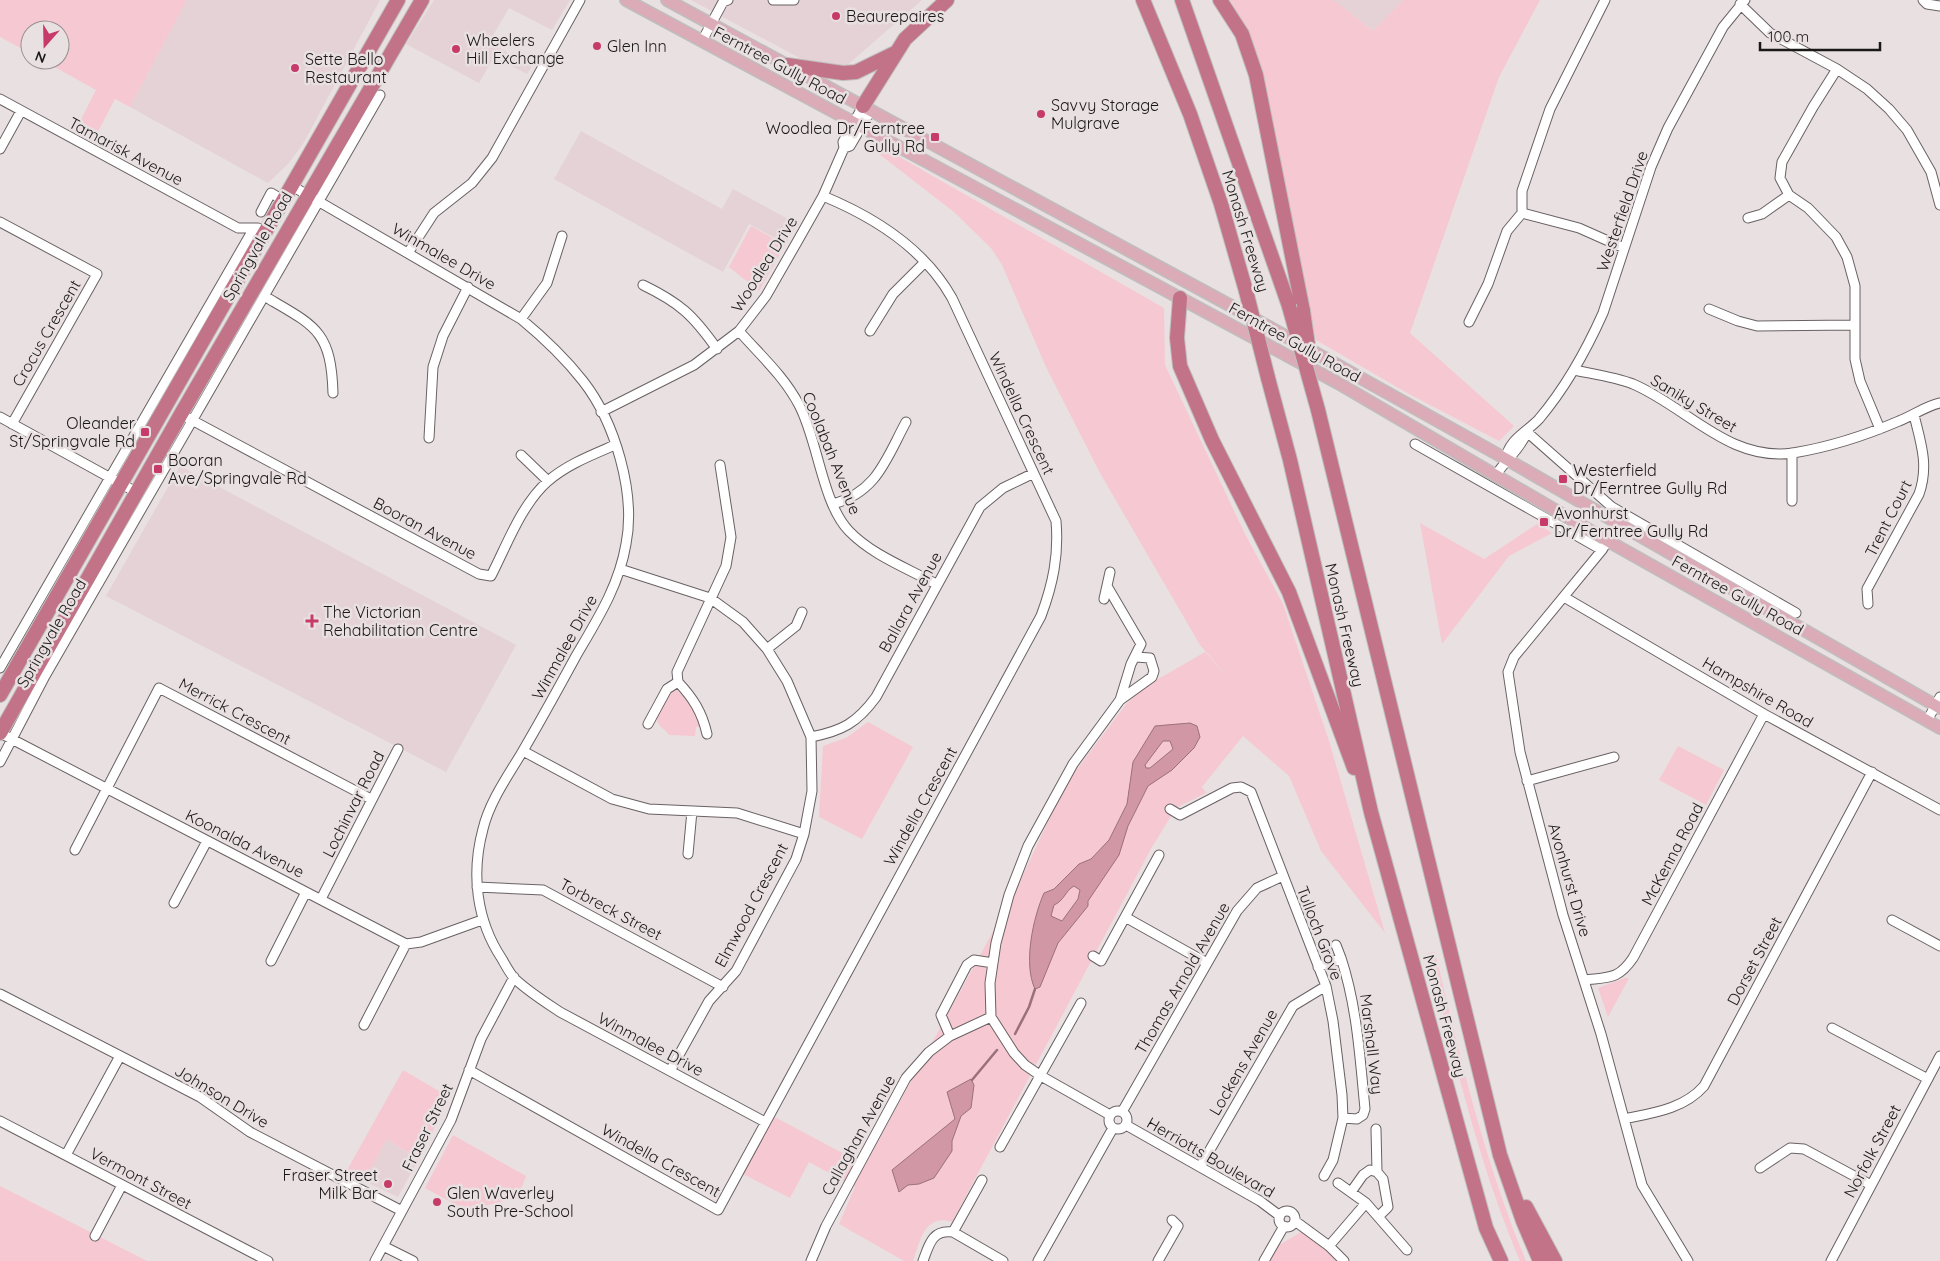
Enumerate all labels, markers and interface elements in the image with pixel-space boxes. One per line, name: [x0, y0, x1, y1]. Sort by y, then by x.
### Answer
place label: Beaurepaires: [846, 6, 944, 26]
marker: Beaurepaires: [830, 10, 842, 22]
north arrow: [20, 20, 70, 70]
scale bar: [1760, 20, 1880, 52]
street label: Ferntree Gully Road: [710, 22, 850, 108]
text: 100 m: [1768, 27, 1809, 46]
place label: Wheelers Hill Exchange: [466, 30, 564, 68]
place label: Glen Inn: [607, 36, 667, 56]
marker: Glen Inn: [591, 40, 603, 52]
marker: Wheelers Hill Exchange: [450, 43, 462, 55]
text: N: [33, 47, 48, 67]
place label: Sette Bello Restaurant: [305, 49, 387, 87]
marker: Sette Bello Restaurant: [289, 62, 301, 74]
place label: Savvy Storage Mulgrave: [1051, 95, 1159, 133]
marker: Savvy Storage Mulgrave: [1035, 108, 1047, 120]
street label: Tamarisk Avenue: [65, 112, 187, 190]
place label: Woodlea Dr/Ferntree Gully Rd: [765, 118, 925, 156]
marker: Woodlea Dr/Ferntree Gully Rd: [929, 131, 941, 143]
street label: Westerfield Drive: [1592, 148, 1652, 274]
street label: Monash Freeway: [1218, 168, 1274, 294]
street label: Springvale Road: [218, 188, 296, 304]
street label: Woodlea Drive: [727, 212, 801, 316]
street label: Winmalee Drive: [388, 218, 500, 294]
street label: Crocus Crescent: [7, 276, 85, 390]
street label: Ferntree Gully Road: [1226, 298, 1364, 386]
street label: Windella Crescent: [985, 348, 1059, 478]
street label: Saniky Street: [1647, 369, 1741, 437]
street label: Coolabah Avenue: [798, 389, 866, 517]
place label: Oleander St/Springvale Rd: [9, 413, 135, 451]
marker: Oleander St/Springvale Rd: [139, 426, 151, 438]
place label: Booran Ave/Springvale Rd: [168, 450, 307, 488]
place label: Westerfield Dr/Ferntree Gully Rd: [1573, 460, 1727, 498]
marker: Booran Ave/Springvale Rd: [152, 463, 164, 475]
marker: Westerfield Dr/Ferntree Gully Rd: [1557, 473, 1569, 485]
street label: Trent Court: [1860, 476, 1916, 560]
street label: Booran Avenue: [370, 492, 480, 564]
place label: Avonhurst Dr/Ferntree Gully Rd: [1554, 503, 1708, 541]
marker: Avonhurst Dr/Ferntree Gully Rd: [1538, 516, 1550, 528]
street label: Ballara Avenue: [874, 548, 946, 656]
street label: Ferntree Gully Road: [1669, 551, 1807, 639]
street label: Monash Freeway: [1321, 561, 1369, 689]
street label: Springvale Road: [12, 575, 90, 691]
street label: Winmalee Drive: [527, 591, 601, 703]
place label: The Victorian Rehabilitation Centre: [323, 602, 478, 640]
marker: The Victorian Rehabilitation Centre: [305, 614, 319, 628]
street label: Hampshire Road: [1699, 652, 1817, 732]
street label: Merrick Crescent: [176, 673, 294, 749]
street label: Windella Crescent: [879, 743, 961, 869]
street label: Lochinvar Road: [318, 748, 388, 860]
street label: McKenna Road: [1637, 799, 1707, 909]
street label: Koonalda Avenue: [182, 804, 308, 882]
street label: Avonhurst Drive: [1544, 821, 1596, 939]
street label: Elmwood Crescent: [710, 840, 792, 970]
street label: Torbreck Street: [556, 874, 666, 944]
street label: Tulloch Grove: [1293, 883, 1347, 983]
street label: Thomas Arnold Avenue: [1130, 898, 1234, 1058]
street label: Dorset Street: [1722, 913, 1786, 1009]
street label: Monash Freeway: [1419, 952, 1471, 1080]
street label: Marshall Way: [1356, 993, 1388, 1095]
street label: Lockens Avenue: [1204, 1005, 1282, 1119]
street label: Winmalee Drive: [595, 1008, 707, 1080]
street label: Johnson Drive: [171, 1060, 273, 1132]
street label: Callaghan Avenue: [817, 1071, 899, 1199]
street label: Fraser Street: [397, 1080, 457, 1174]
street label: Norfolk Street: [1839, 1101, 1905, 1201]
street label: Herriotts Boulevard: [1144, 1112, 1278, 1202]
street label: Windella Crescent: [598, 1119, 724, 1201]
street label: Vermont Street: [87, 1143, 195, 1213]
place label: Fraser Street Milk Bar: [283, 1165, 378, 1203]
marker: Fraser Street Milk Bar: [382, 1178, 394, 1190]
place label: Glen Waverley South Pre-School: [447, 1183, 574, 1221]
marker: Glen Waverley South Pre-School: [431, 1196, 443, 1208]

